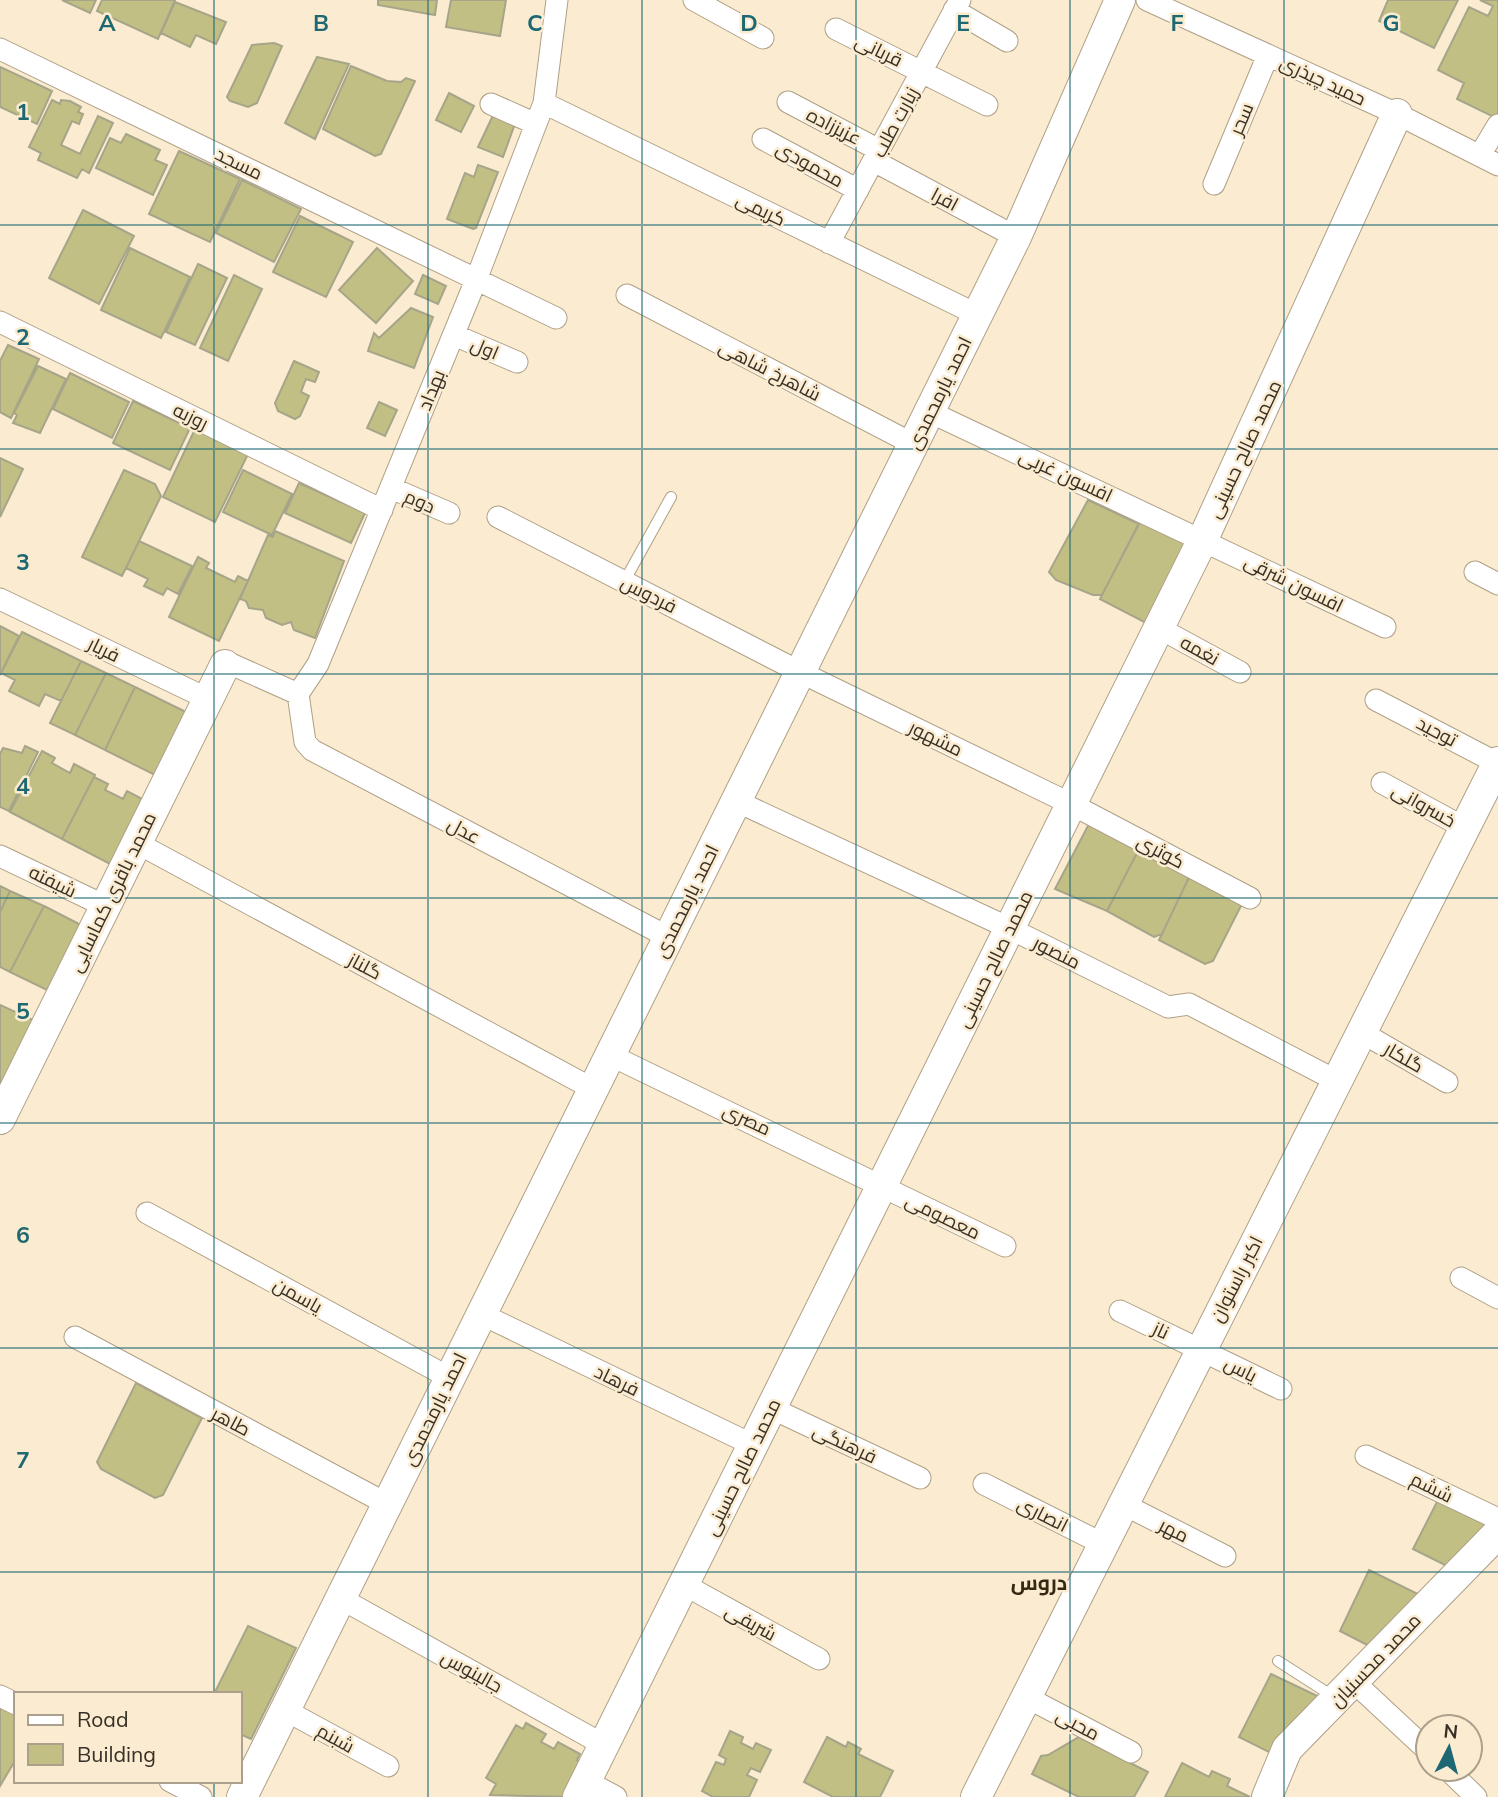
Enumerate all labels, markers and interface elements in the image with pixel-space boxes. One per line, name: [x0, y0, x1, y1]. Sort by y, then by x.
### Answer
text: A: [98, 8, 116, 37]
text: B: [313, 8, 329, 37]
text: C: [527, 8, 543, 37]
text: D: [740, 8, 758, 37]
text: E: [956, 8, 970, 37]
text: F: [1170, 8, 1184, 37]
text: G: [1382, 8, 1400, 37]
street label: قربانی: [851, 28, 907, 72]
street label: حمید چیذری: [1276, 50, 1370, 111]
street label: زیارت طلب: [867, 83, 923, 161]
text: 1: [16, 97, 30, 126]
street label: سحر: [1223, 99, 1258, 140]
street label: عزیززاده: [803, 102, 865, 150]
street label: محمودی: [772, 136, 848, 192]
street label: مسجد: [211, 141, 267, 185]
street label: افرا: [927, 182, 963, 216]
street label: کریمی: [732, 187, 790, 231]
text: 2: [16, 322, 30, 351]
street label: اول: [467, 331, 503, 365]
street label: احمد یارمحمدی: [901, 332, 977, 454]
street label: شاهرخ شاهی: [714, 334, 825, 408]
street label: بهداد: [412, 366, 450, 414]
street label: محمد صالح حسینی: [1201, 376, 1288, 523]
street label: روزبه: [169, 397, 213, 435]
street label: افسون غربی: [1015, 443, 1117, 507]
street label: دوم: [400, 484, 439, 520]
text: 3: [16, 547, 30, 576]
street label: افسون شرقی: [1241, 549, 1347, 617]
street label: فردوس: [617, 570, 681, 618]
street label: نغمه: [1176, 630, 1224, 670]
street label: فریار: [83, 631, 124, 667]
street label: توحید: [1413, 710, 1461, 752]
street label: مشهور: [904, 714, 967, 761]
text: 4: [16, 771, 30, 800]
street label: خسروانی: [1388, 778, 1460, 832]
street label: محمد باقری کماسایی: [63, 808, 161, 976]
street label: عدل: [443, 811, 485, 849]
street label: کوثری: [1133, 829, 1189, 873]
street label: احمد یارمحمدی: [648, 840, 724, 962]
street label: شیفته: [25, 859, 81, 903]
street label: محمد صالح حسینی: [950, 886, 1039, 1032]
street label: منصور: [1028, 930, 1085, 974]
street label: گلناز: [343, 947, 386, 985]
text: 5: [16, 996, 30, 1025]
street label: گلکار: [1379, 1036, 1428, 1078]
street label: مصری: [719, 1097, 775, 1141]
street label: معصومی: [902, 1188, 984, 1244]
text: 6: [16, 1220, 30, 1249]
street label: اکبر راستوان: [1204, 1232, 1268, 1326]
street label: یاسمن: [269, 1272, 327, 1318]
street label: ناز: [1148, 1315, 1173, 1344]
street label: احمد یارمحمدی: [396, 1348, 472, 1470]
street label: یاس: [1221, 1351, 1261, 1387]
street label: فرهاد: [591, 1359, 643, 1401]
street label: محمد صالح حسینی: [698, 1394, 787, 1540]
street label: طاهر: [207, 1400, 255, 1441]
street label: فرهنگی: [809, 1418, 881, 1468]
text: 7: [16, 1445, 30, 1474]
street label: ششم: [1406, 1466, 1457, 1509]
street label: انصاری: [1013, 1491, 1073, 1537]
street label: مهر: [1154, 1512, 1193, 1548]
district label: دروس: [1011, 1569, 1067, 1596]
street label: شریفی: [721, 1598, 781, 1646]
street label: محمد محسنیان: [1324, 1608, 1426, 1712]
street label: جالینوس: [437, 1644, 507, 1698]
legend: [14, 1692, 242, 1783]
street label: محبی: [1052, 1703, 1104, 1745]
text: Road: [77, 1706, 128, 1732]
north arrow: [1414, 1713, 1484, 1783]
street label: شبنم: [312, 1718, 359, 1760]
text: N: [1442, 1718, 1459, 1744]
text: Building: [77, 1741, 156, 1767]

